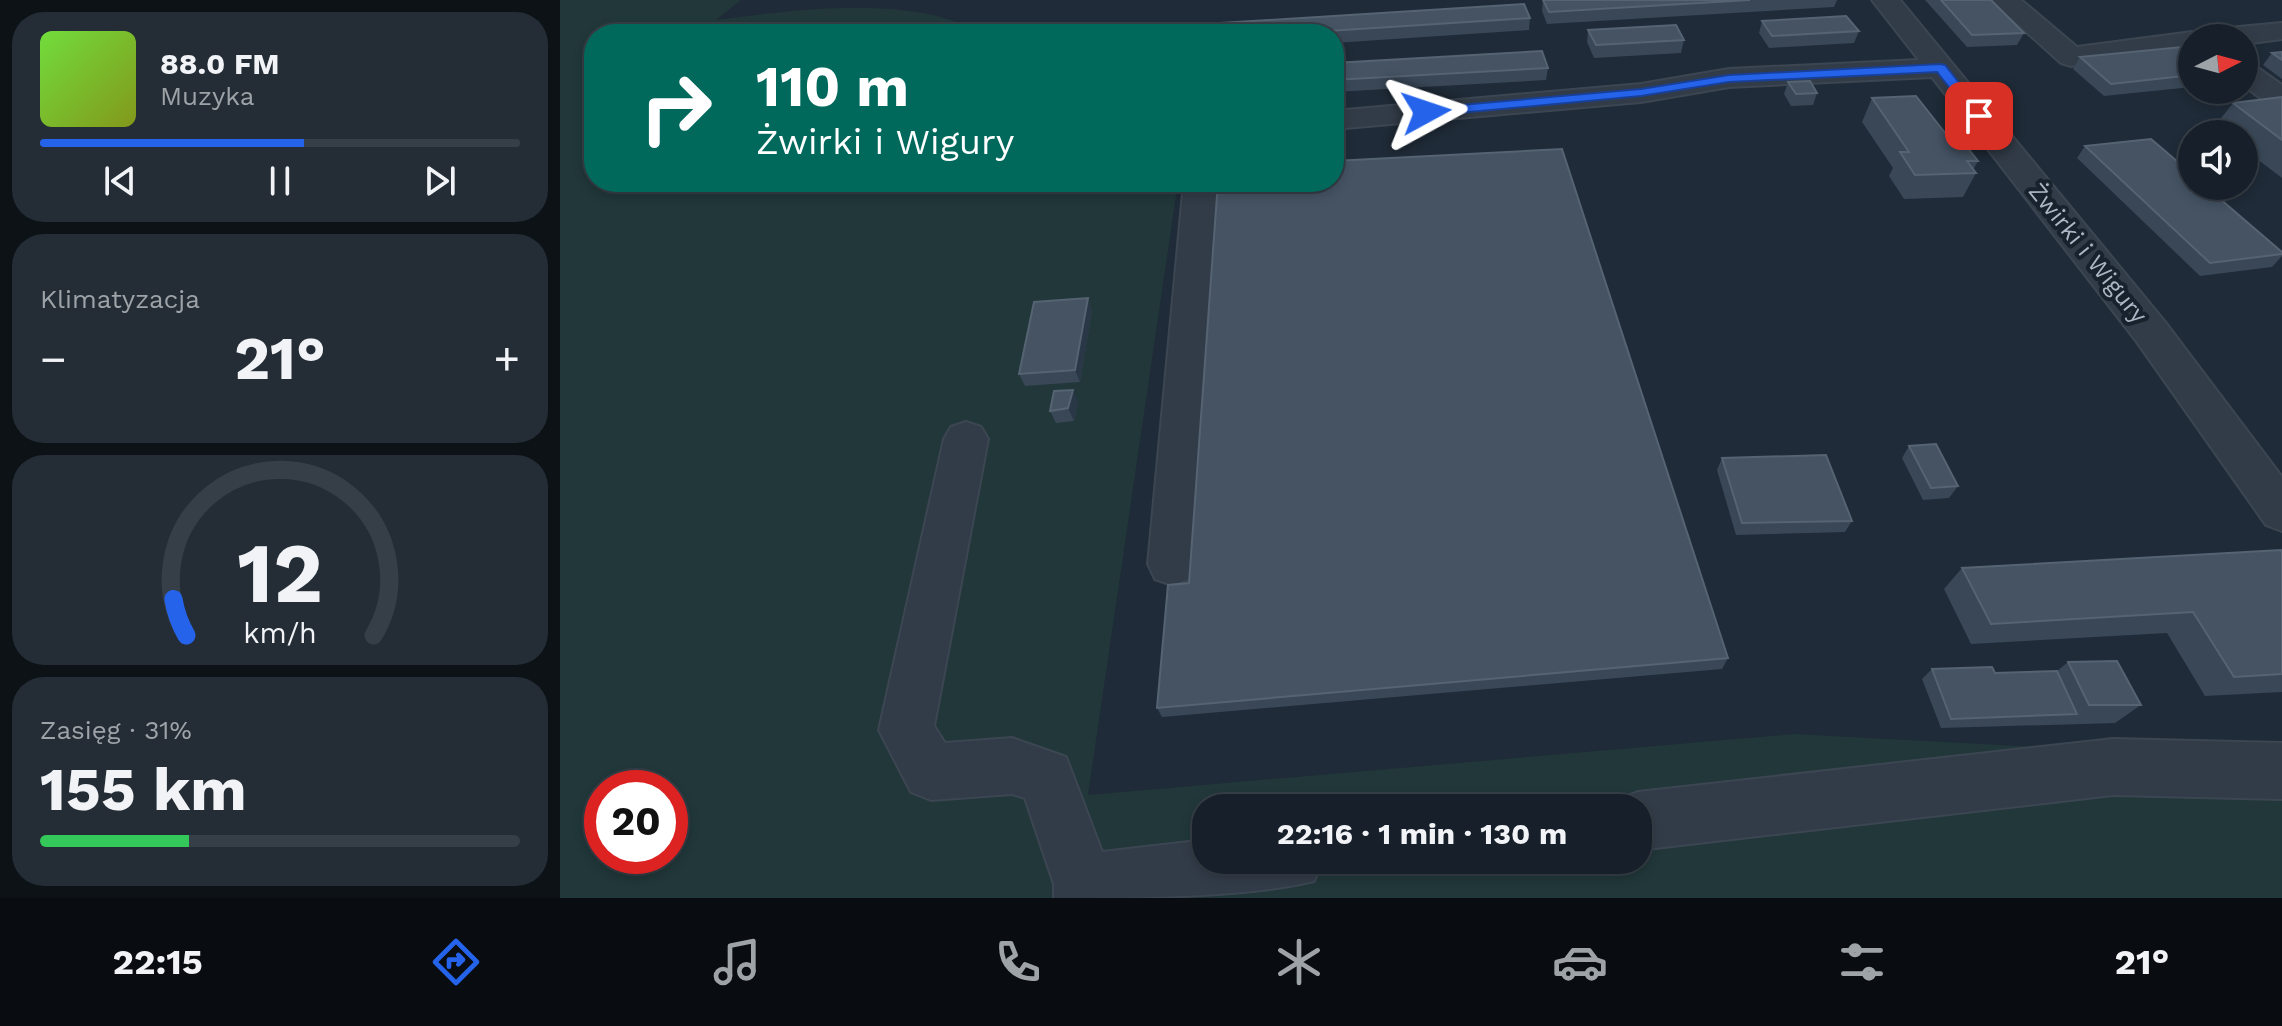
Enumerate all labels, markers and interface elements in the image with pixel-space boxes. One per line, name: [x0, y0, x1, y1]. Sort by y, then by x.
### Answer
north arrow: [2178, 24, 2258, 104]
map controls: [2178, 24, 2258, 200]
text: 88.0 FM: [160, 46, 280, 81]
text: 110 m: [756, 54, 909, 120]
icon: right: [624, 56, 728, 160]
position arrow: [1384, 70, 1468, 154]
text: Muzyka: [160, 81, 255, 111]
pin: [1945, 82, 2013, 150]
icon: arrive: [1957, 94, 2001, 138]
button: sound: [2178, 120, 2258, 200]
text: Żwirki i Wigury: [756, 121, 1014, 163]
icon: previous: [98, 159, 142, 203]
icon: pause: [258, 159, 302, 203]
icon: next: [418, 159, 462, 203]
street label: Żwirki i Wigury: [2023, 177, 2153, 329]
text: Klimatyzacja: [40, 284, 200, 314]
text: 21°: [234, 323, 326, 394]
text: −: [40, 333, 67, 385]
text: +: [493, 333, 520, 385]
text: 12: [237, 524, 323, 621]
text: km/h: [243, 616, 317, 650]
text: Zasięg · 31%: [40, 715, 192, 745]
text: 155 km: [40, 754, 247, 825]
speed limit sign: 20: [584, 770, 688, 874]
text: 22:16 · 1 min · 130 m: [1277, 816, 1567, 851]
icon: directions: [428, 934, 484, 990]
icon: music: [709, 934, 765, 990]
icon: phone: [990, 934, 1046, 990]
icon: climate: [1271, 934, 1327, 990]
icon: car: [1552, 934, 1608, 990]
icon: filters: [1834, 934, 1890, 990]
text: 22:15: [113, 941, 203, 983]
text: 21°: [2115, 941, 2169, 983]

